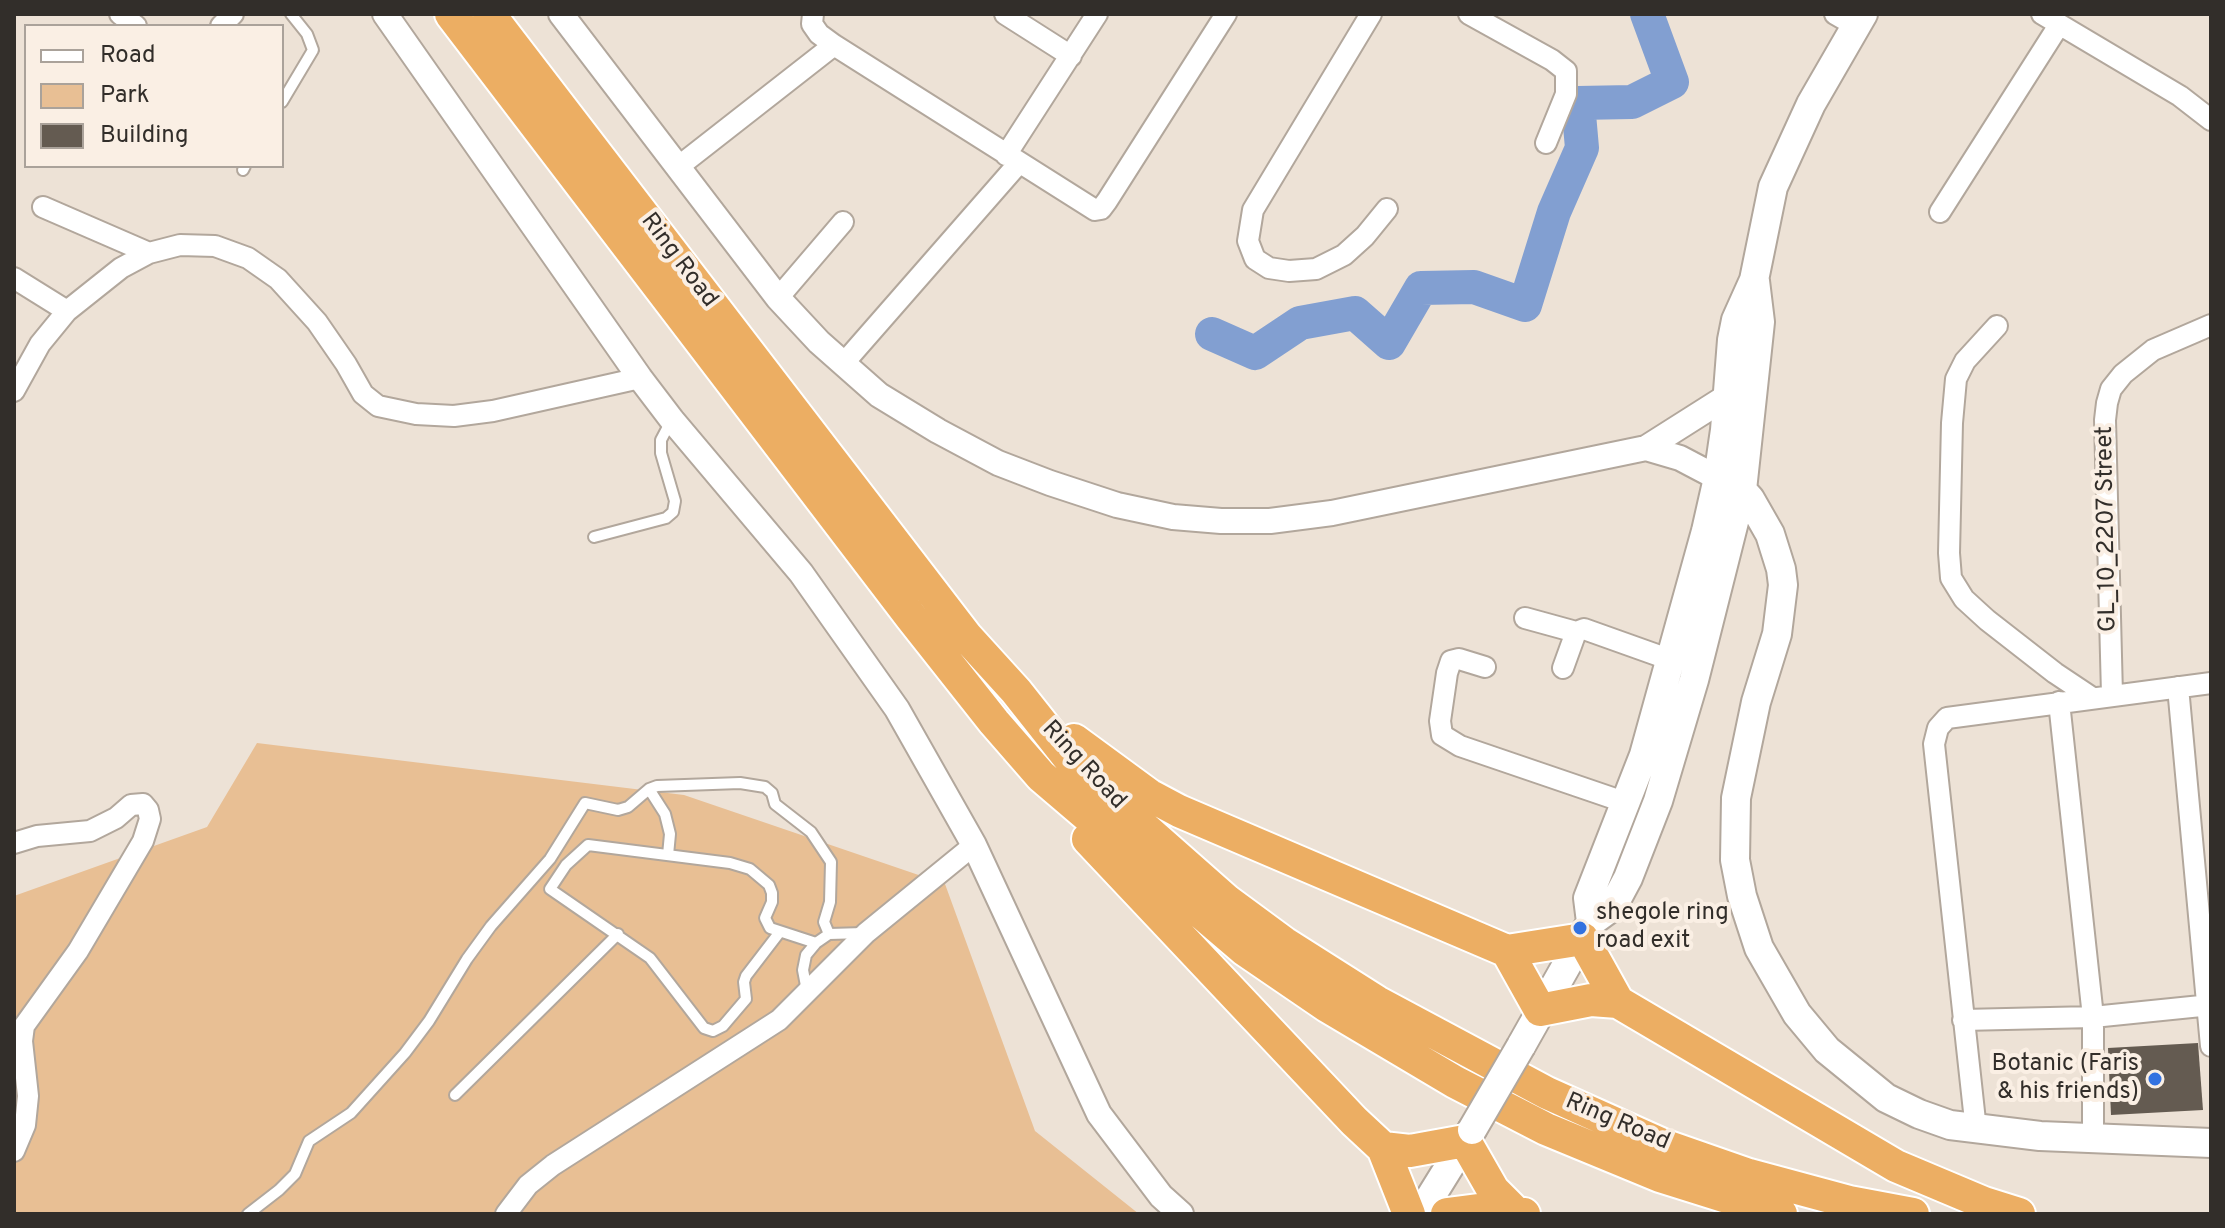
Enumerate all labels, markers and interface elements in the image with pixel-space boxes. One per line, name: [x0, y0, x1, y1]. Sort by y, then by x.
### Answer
legend: [24, 24, 284, 168]
text: Road: [100, 41, 156, 71]
text: Park: [100, 81, 150, 111]
text: Building: [100, 121, 189, 151]
street label: Ring Road: [633, 208, 723, 314]
street label: GL_10_2207 Street: [2092, 426, 2124, 632]
street label: Ring Road: [1035, 716, 1131, 816]
place label: shegole ring road exit: [1596, 900, 1729, 956]
marker: shegole ring road exit: [1571, 919, 1589, 937]
place label: Botanic (Faris & his friends): [1992, 1051, 2139, 1107]
marker: Botanic (Faris & his friends): [2146, 1070, 2164, 1088]
street label: Ring Road: [1560, 1088, 1674, 1158]

